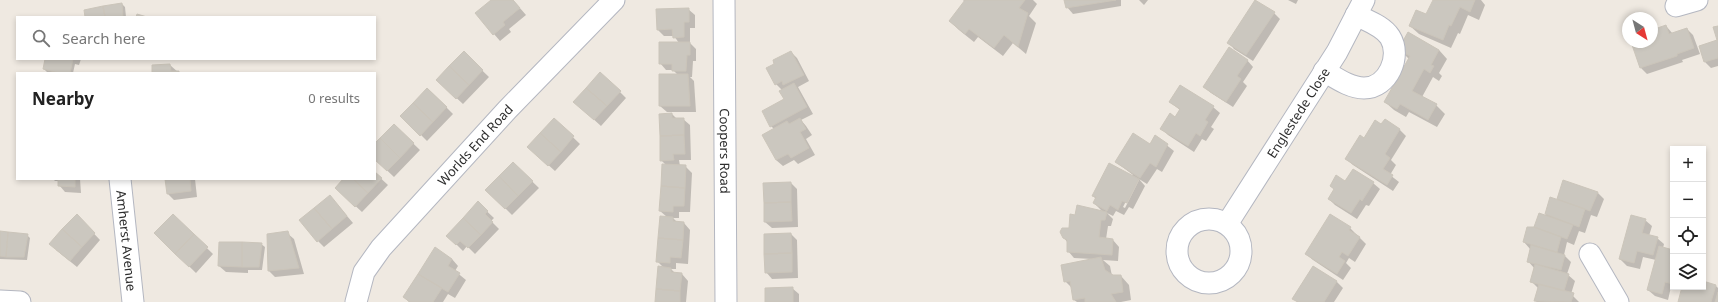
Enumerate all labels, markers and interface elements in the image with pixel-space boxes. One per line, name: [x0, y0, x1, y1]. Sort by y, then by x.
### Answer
north arrow: [1622, 12, 1658, 48]
search box: [16, 16, 376, 60]
icon: search: [30, 27, 52, 49]
text: Search here: [62, 28, 145, 48]
street label: Englestede Close: [1263, 64, 1334, 161]
text: Nearby: [32, 87, 94, 110]
text: 0 results: [308, 89, 360, 107]
street label: Worlds End Road: [433, 100, 517, 189]
street label: Coopers Road: [716, 108, 734, 194]
map controls: [1670, 146, 1706, 290]
button: +: [1670, 146, 1706, 182]
button: −: [1670, 182, 1706, 218]
street label: Amherst Avenue: [112, 189, 141, 292]
button: locate: [1670, 218, 1706, 254]
button: layers: [1670, 254, 1706, 290]

